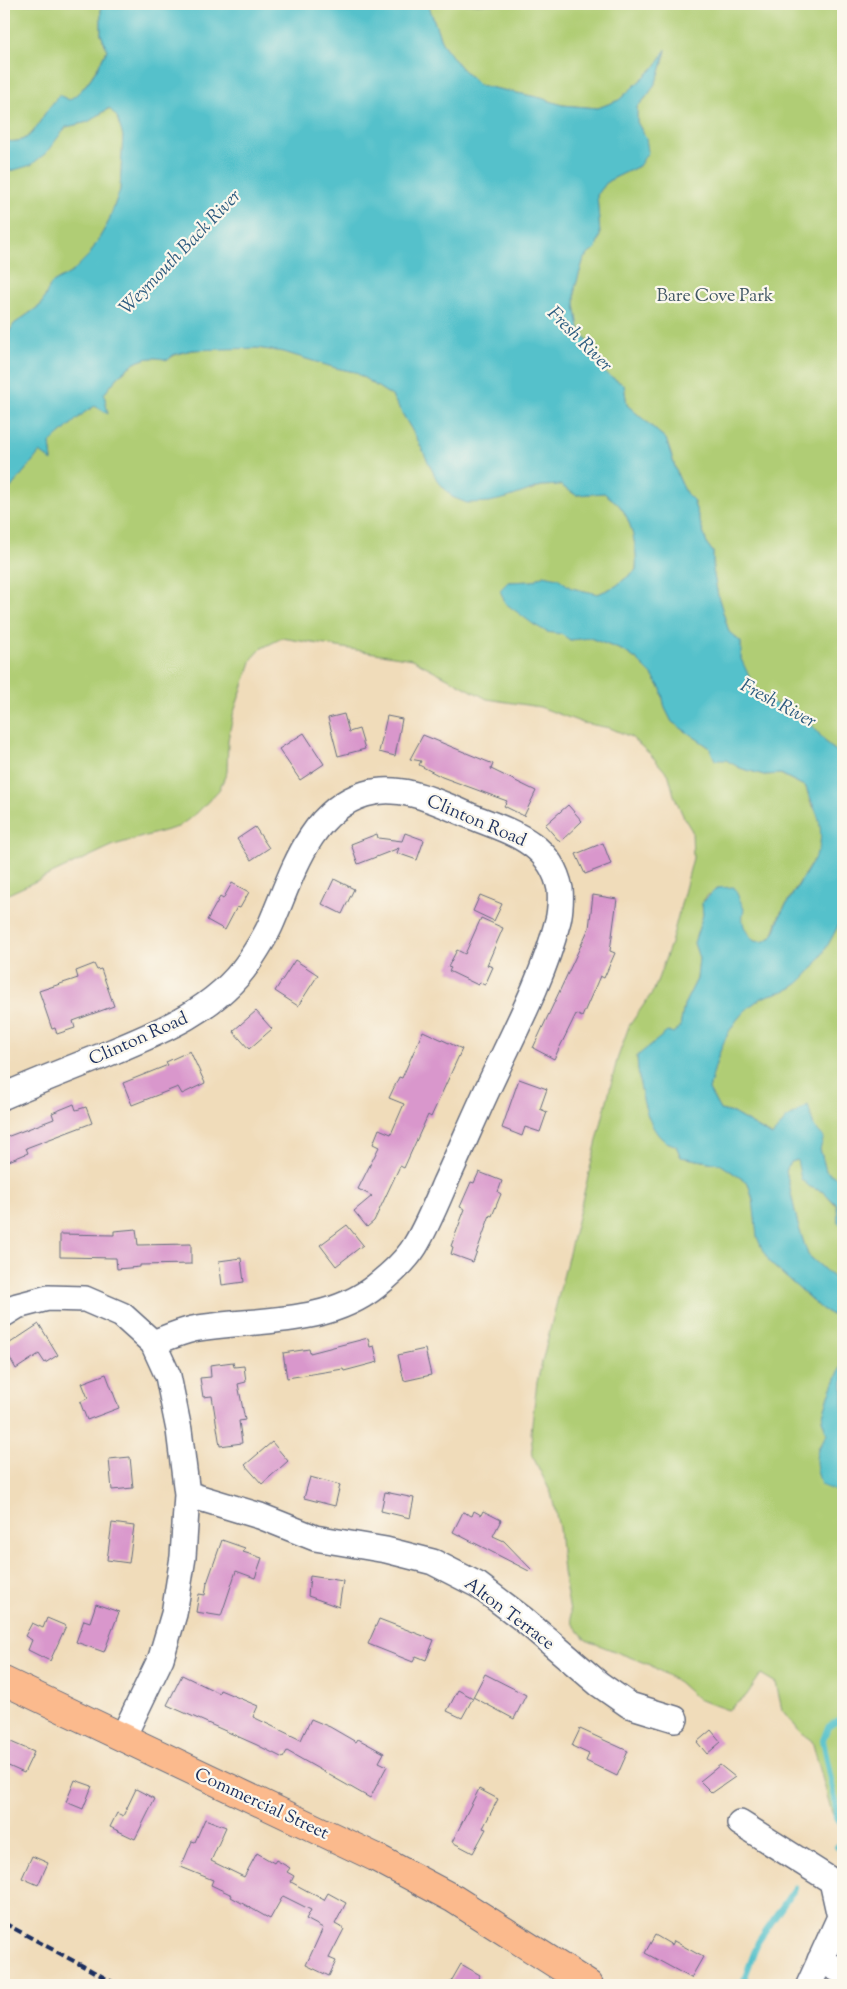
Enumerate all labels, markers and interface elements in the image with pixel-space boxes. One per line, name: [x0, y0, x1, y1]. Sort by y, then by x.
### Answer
water label: Weymouth Back River: [114, 184, 248, 321]
park label: Bare Cove Park: [656, 284, 774, 310]
water label: Fresh River: [540, 301, 618, 379]
water label: Fresh River: [735, 673, 821, 736]
street label: Clinton Road: [422, 789, 530, 855]
street label: Clinton Road: [85, 1006, 193, 1073]
street label: Alton Terrace: [458, 1572, 560, 1657]
street label: Commercial Street: [190, 1762, 333, 1847]

